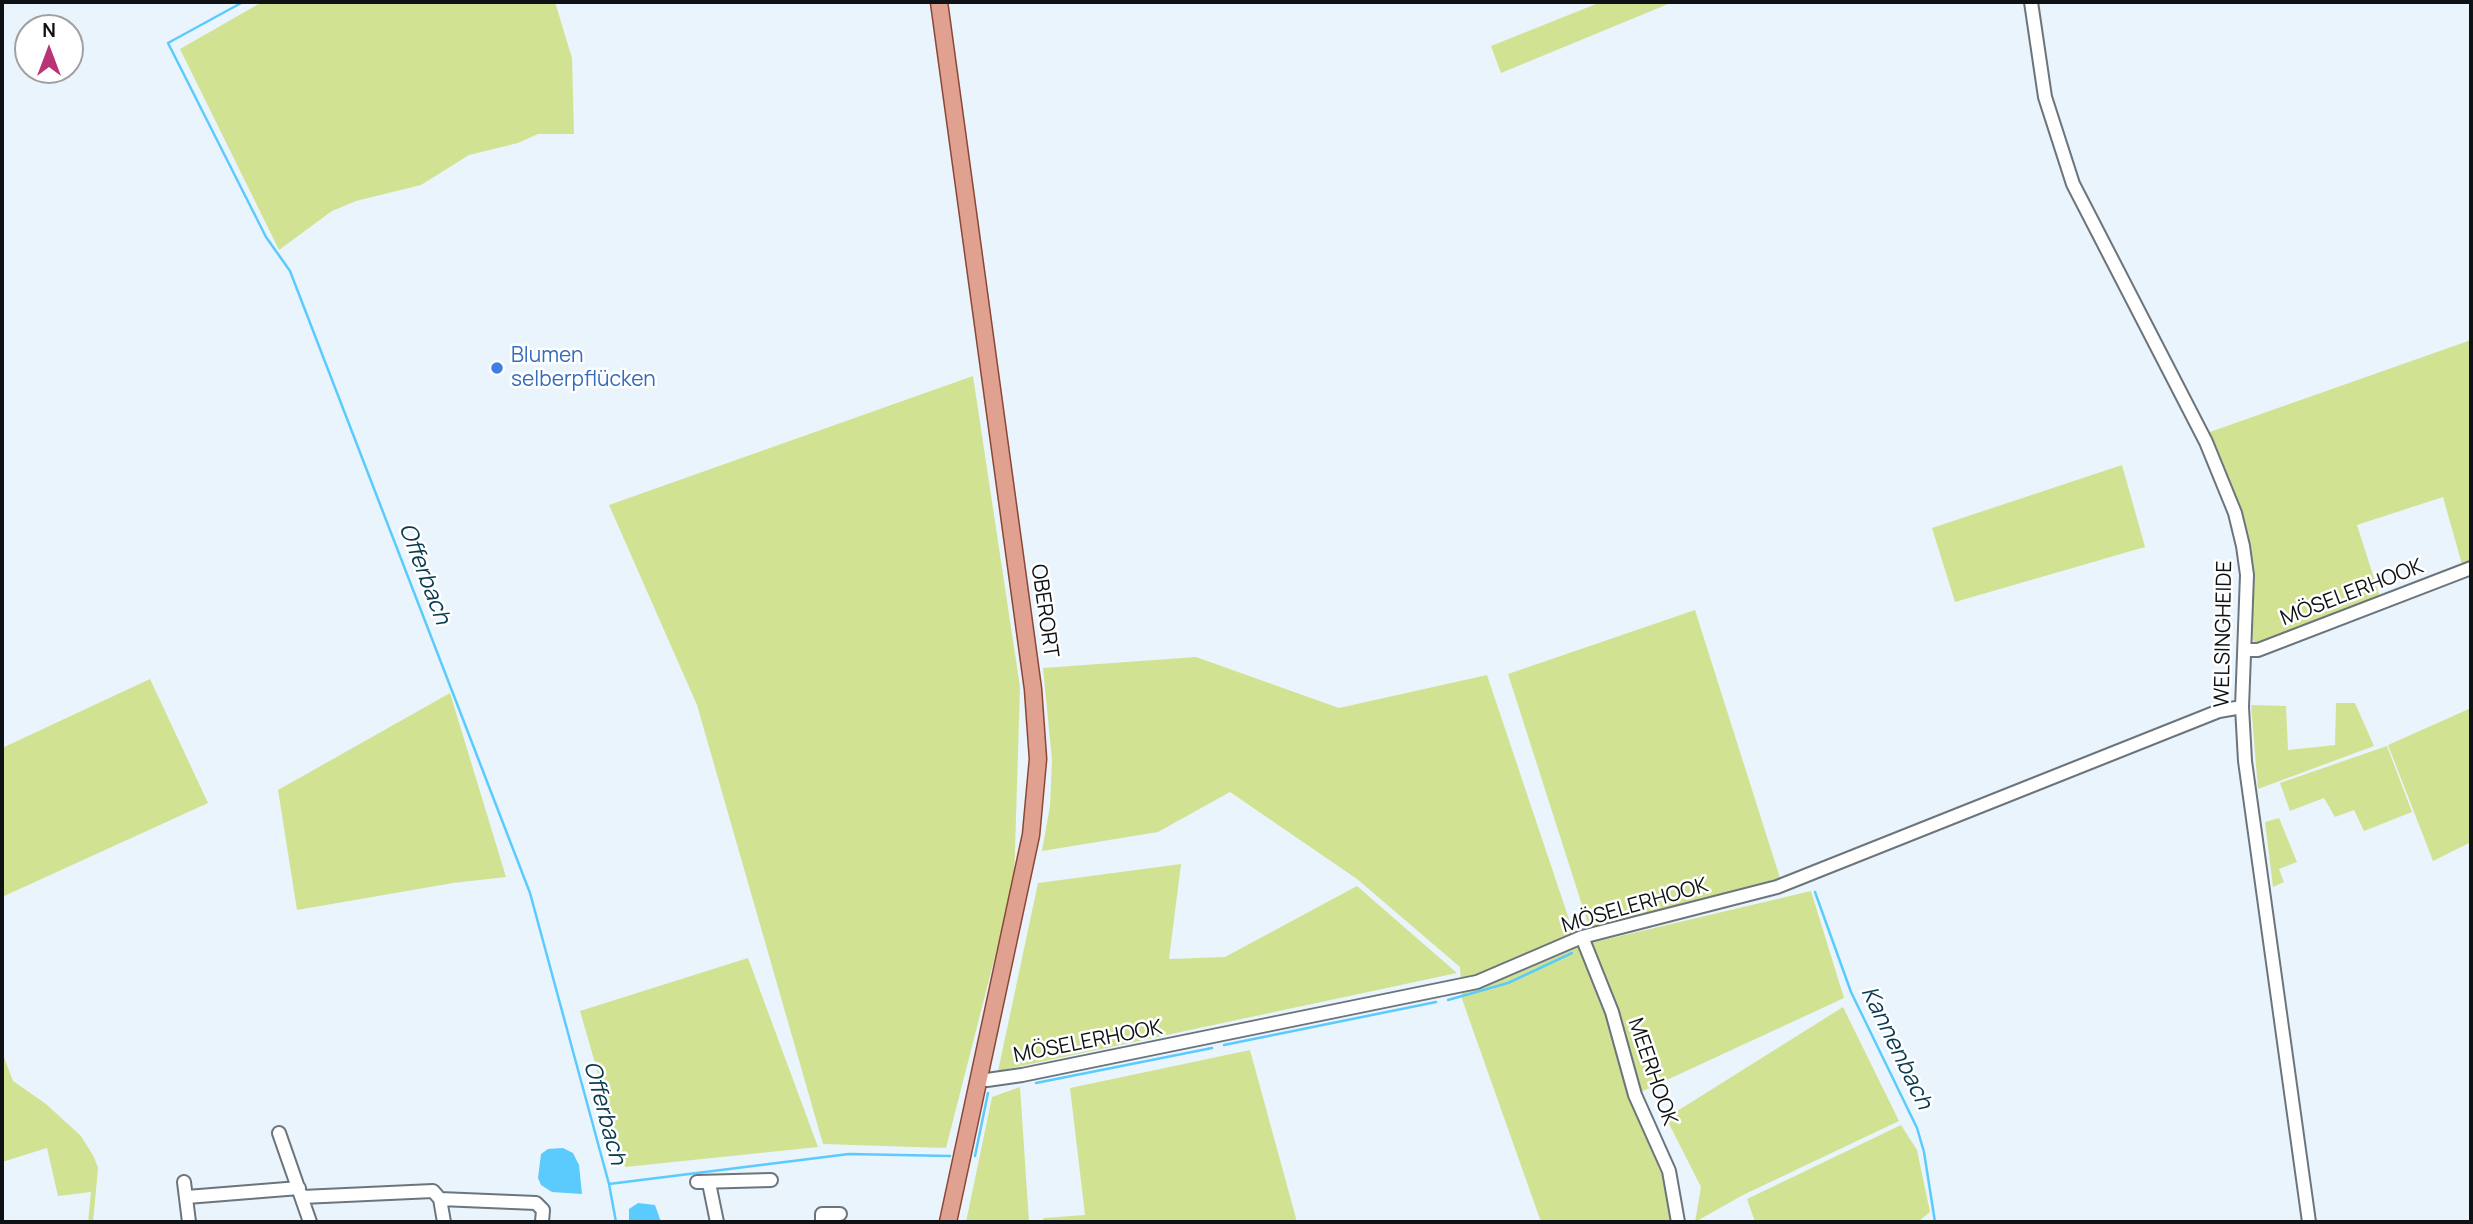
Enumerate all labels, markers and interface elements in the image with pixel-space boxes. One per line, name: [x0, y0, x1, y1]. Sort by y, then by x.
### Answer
north arrow: [14, 14, 84, 84]
text: N: [42, 17, 56, 43]
place label: Blumen selberpflücken: [511, 343, 656, 393]
marker: Blumen selberpflücken: [489, 360, 505, 376]
water label: Offerbach: [392, 520, 456, 628]
street label: MÖSELERHOOK: [2277, 554, 2427, 632]
street label: WELSINGHEIDE: [2210, 560, 2238, 708]
street label: OBERORT: [1025, 563, 1063, 659]
street label: MÖSELERHOOK: [1559, 873, 1711, 939]
water label: Kannenbach: [1854, 982, 1938, 1114]
street label: MÖSELERHOOK: [1012, 1015, 1164, 1069]
street label: MEERHOOK: [1622, 1015, 1682, 1129]
water label: Offerbach: [577, 1058, 631, 1168]

